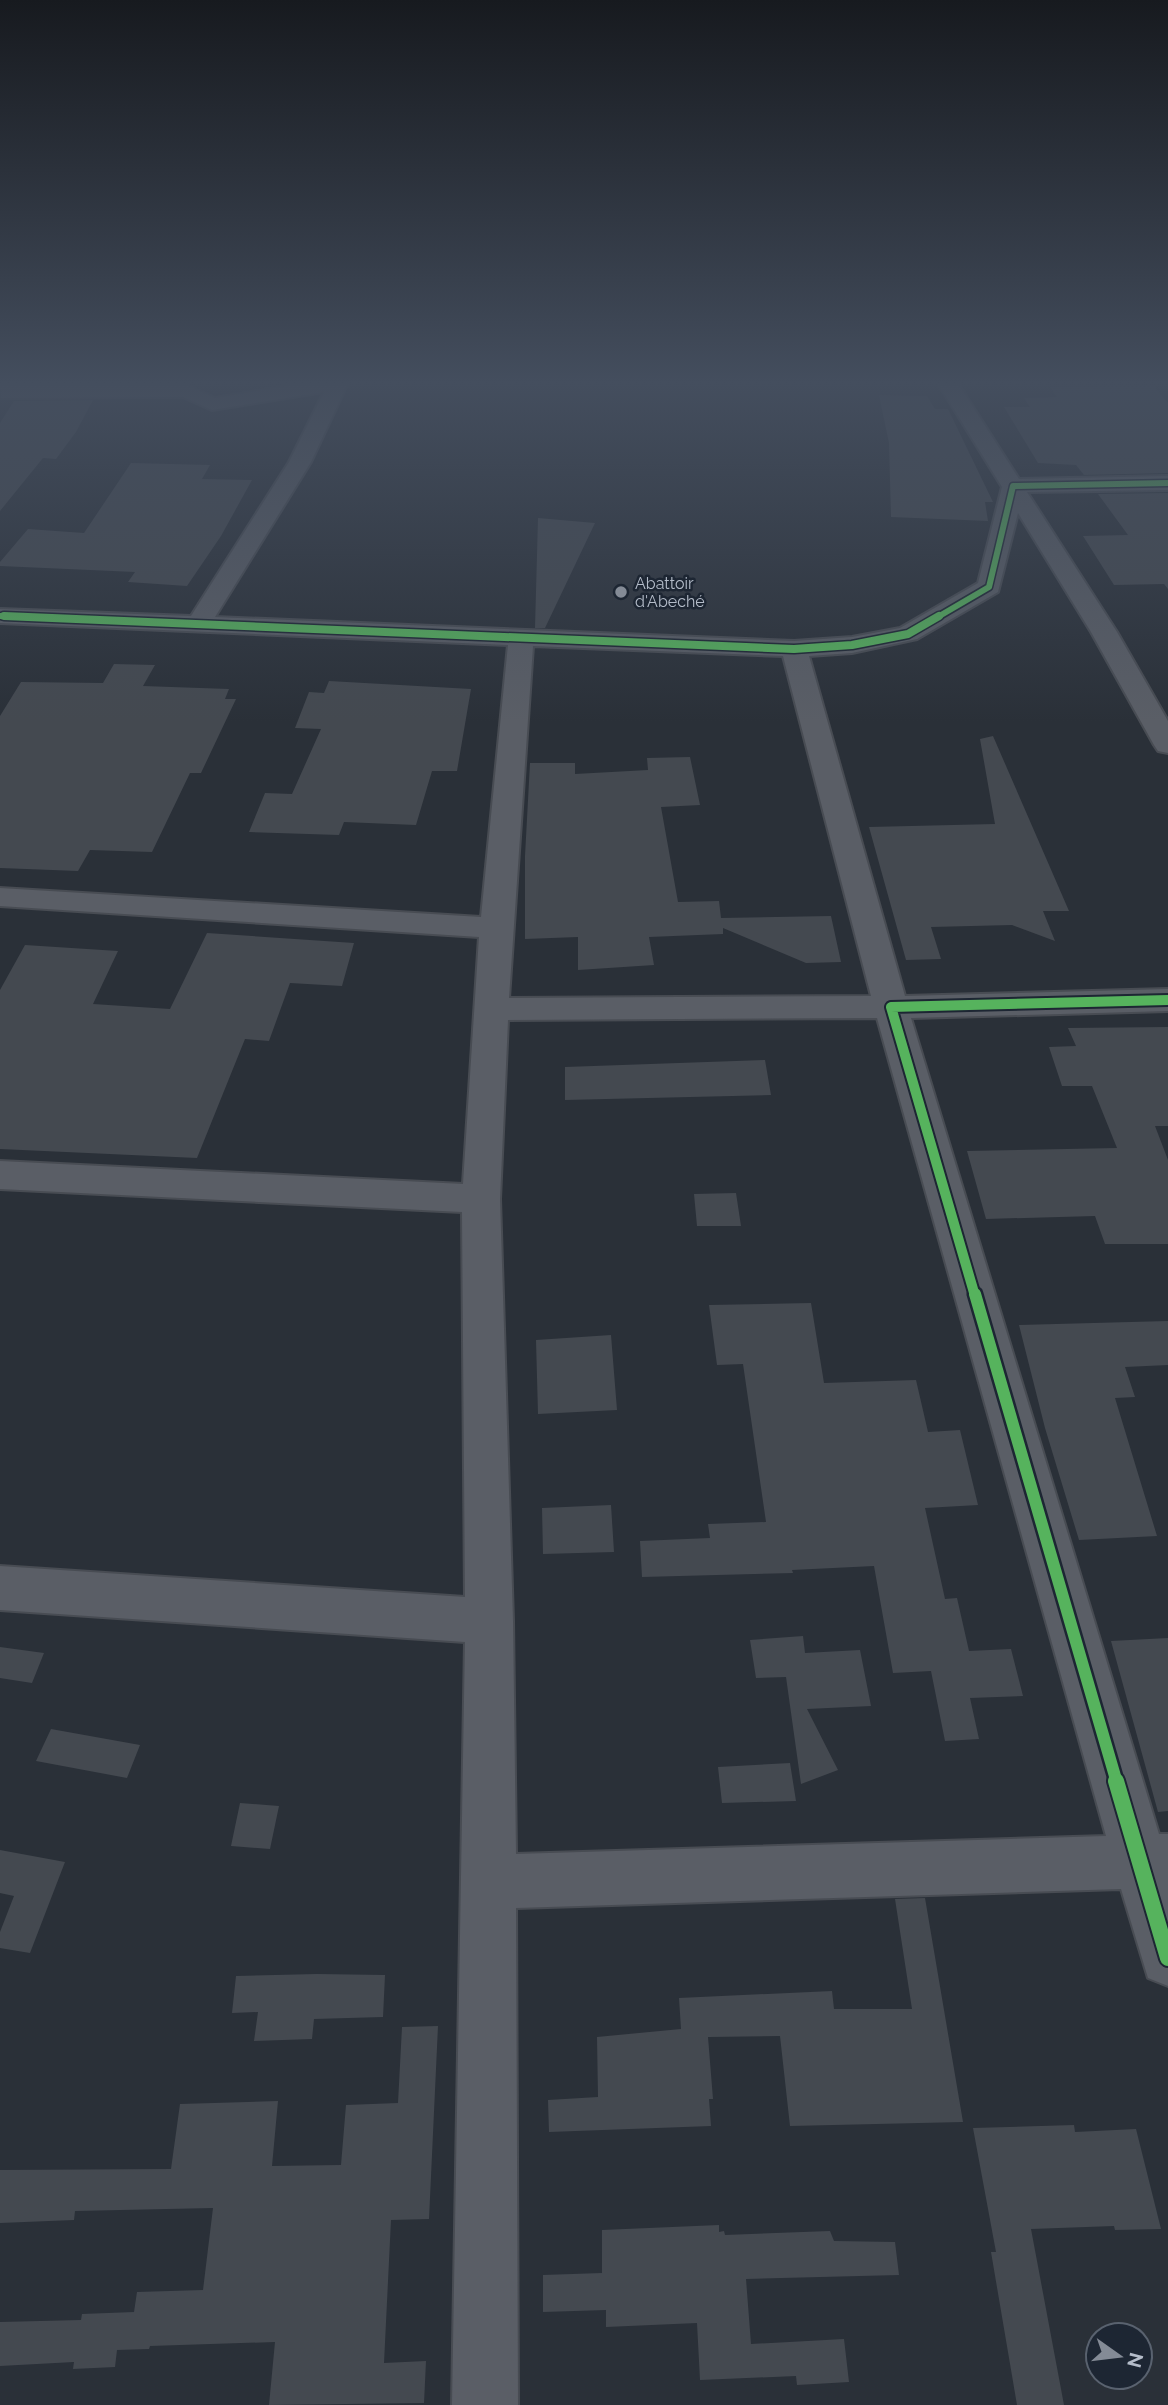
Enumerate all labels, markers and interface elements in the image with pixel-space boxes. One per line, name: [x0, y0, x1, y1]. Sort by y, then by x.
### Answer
place label: Abattoir d'Abeché: [635, 574, 705, 611]
marker: Abattoir d'Abeché: [613, 584, 629, 600]
north arrow: [1084, 2321, 1154, 2391]
text: N: [1123, 2350, 1148, 2370]

